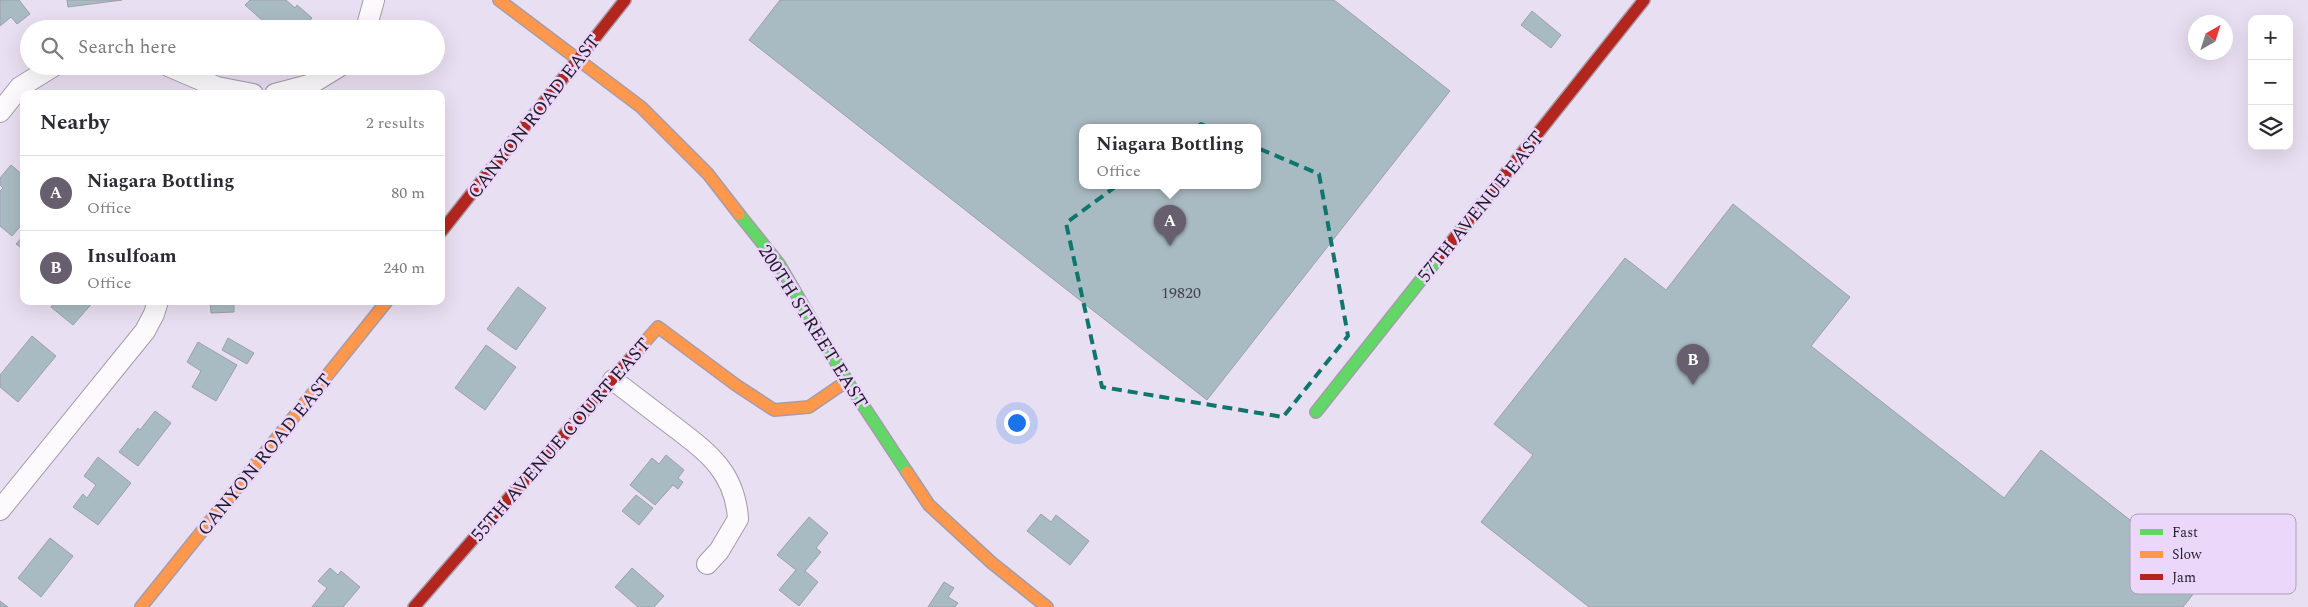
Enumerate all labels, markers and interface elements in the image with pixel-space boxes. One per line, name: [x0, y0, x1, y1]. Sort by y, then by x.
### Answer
north arrow: [2188, 15, 2233, 60]
map controls: [2248, 15, 2293, 150]
button: +: [2248, 15, 2293, 60]
search box: [20, 20, 445, 75]
street label: CANYON ROAD EAST: [461, 29, 608, 205]
text: Search here: [78, 33, 177, 62]
icon: search: [38, 34, 66, 62]
button: −: [2248, 60, 2293, 105]
button: layers: [2248, 105, 2293, 150]
text: Nearby: [40, 107, 110, 139]
text: 2 results: [366, 111, 425, 135]
popup: [1079, 124, 1261, 189]
street label: 57TH AVENUE EAST: [1411, 125, 1552, 289]
text: Niagara Bottling: [1096, 130, 1244, 159]
text: Office: [1096, 159, 1141, 183]
text: Niagara Bottling: [87, 167, 235, 196]
text: A: [50, 181, 62, 205]
text: 80 m: [391, 181, 425, 205]
text: Office: [87, 196, 131, 220]
pin: A: [1154, 205, 1186, 246]
street label: 200TH STREET EAST: [750, 239, 875, 415]
text: Insulfoam: [87, 242, 177, 271]
text: B: [50, 256, 62, 280]
text: 240 m: [383, 256, 425, 280]
text: Office: [87, 271, 131, 295]
house number: 19820: [1161, 281, 1201, 305]
street label: 55TH AVENUE COURT EAST: [464, 332, 658, 548]
pin: B: [1677, 344, 1709, 385]
street label: CANYON ROAD EAST: [190, 367, 340, 542]
your location: [1004, 410, 1030, 436]
legend: [2130, 514, 2296, 594]
text: Fast: [2172, 522, 2198, 543]
text: Slow: [2172, 544, 2202, 565]
text: Jam: [2172, 567, 2196, 588]

